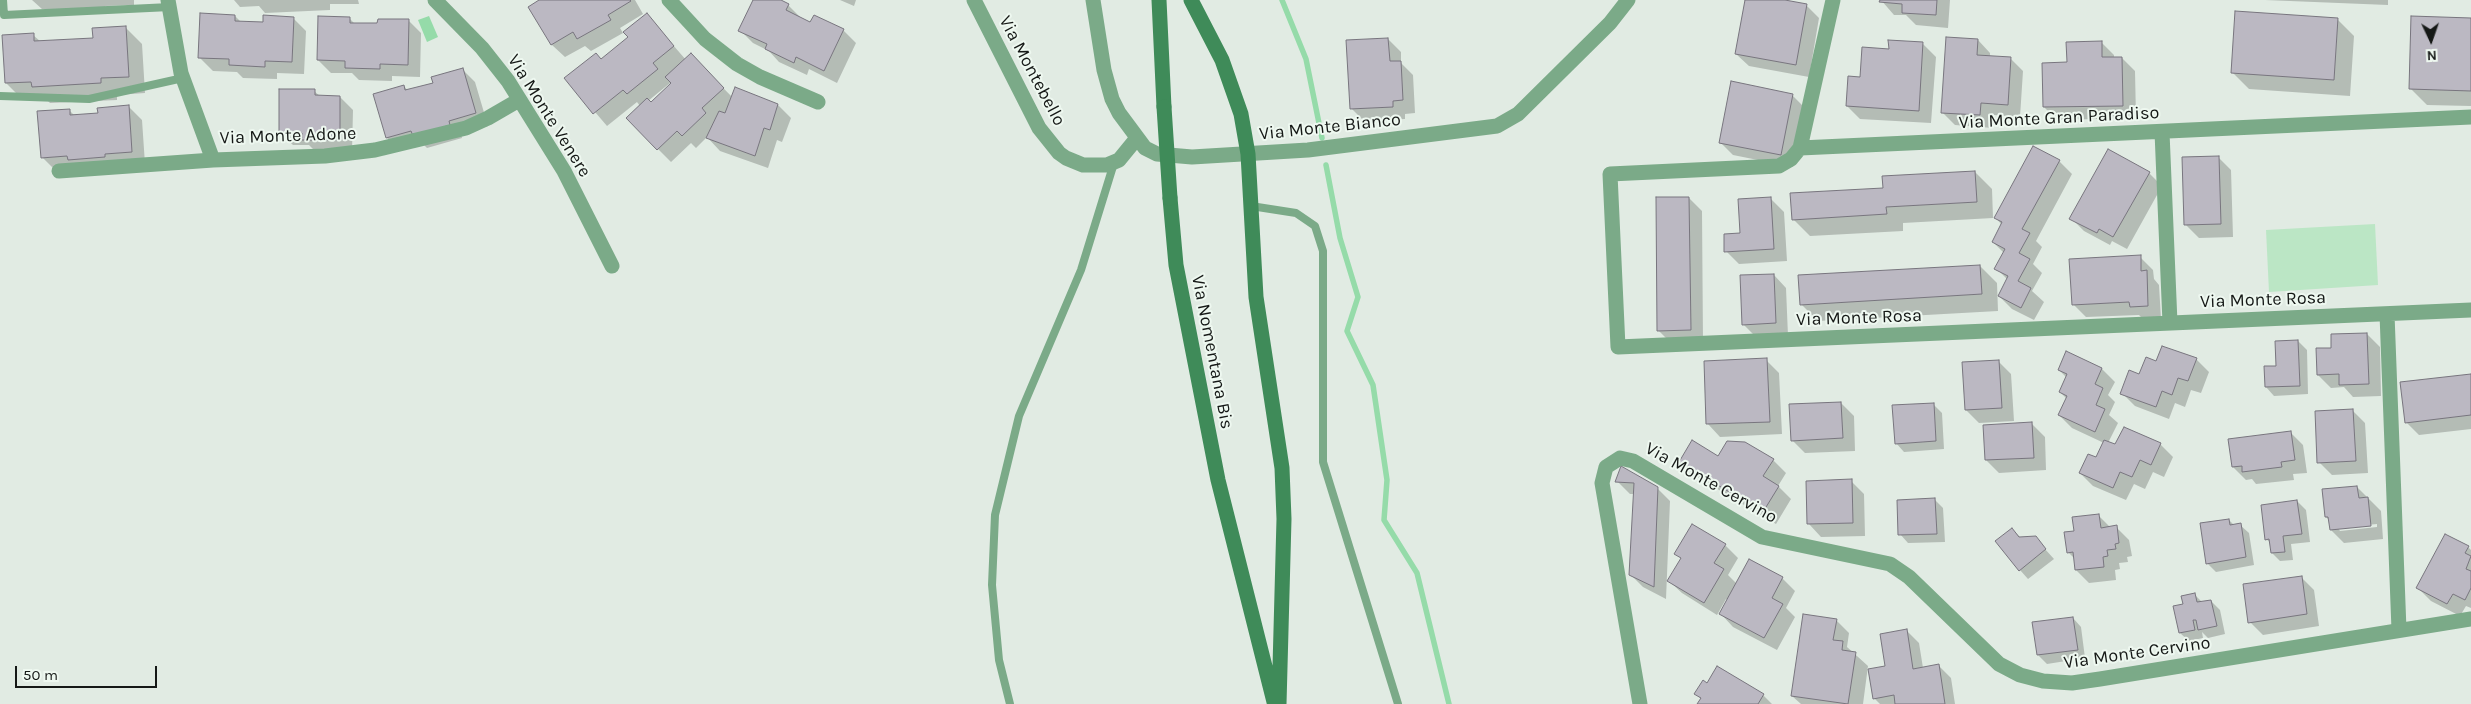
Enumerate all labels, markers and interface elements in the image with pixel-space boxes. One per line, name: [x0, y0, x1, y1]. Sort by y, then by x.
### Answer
street label: Via Montebello: [994, 12, 1070, 130]
north arrow: [2406, 15, 2456, 65]
text: N: [2426, 47, 2437, 64]
street label: Via Monte Venere: [503, 51, 595, 181]
street label: Via Monte Gran Paradiso: [1958, 102, 2160, 134]
street label: Via Monte Bianco: [1258, 109, 1402, 145]
street label: Via Monte Adone: [219, 123, 357, 149]
street label: Via Nomentana Bis: [1186, 273, 1238, 431]
street label: Via Monte Rosa: [2200, 287, 2326, 313]
street label: Via Monte Rosa: [1796, 305, 1922, 331]
street label: Via Monte Cervino: [1641, 438, 1781, 528]
street label: Via Monte Cervino: [2062, 632, 2212, 674]
scale bar: [18, 656, 160, 688]
text: 50 m: [23, 666, 58, 684]

